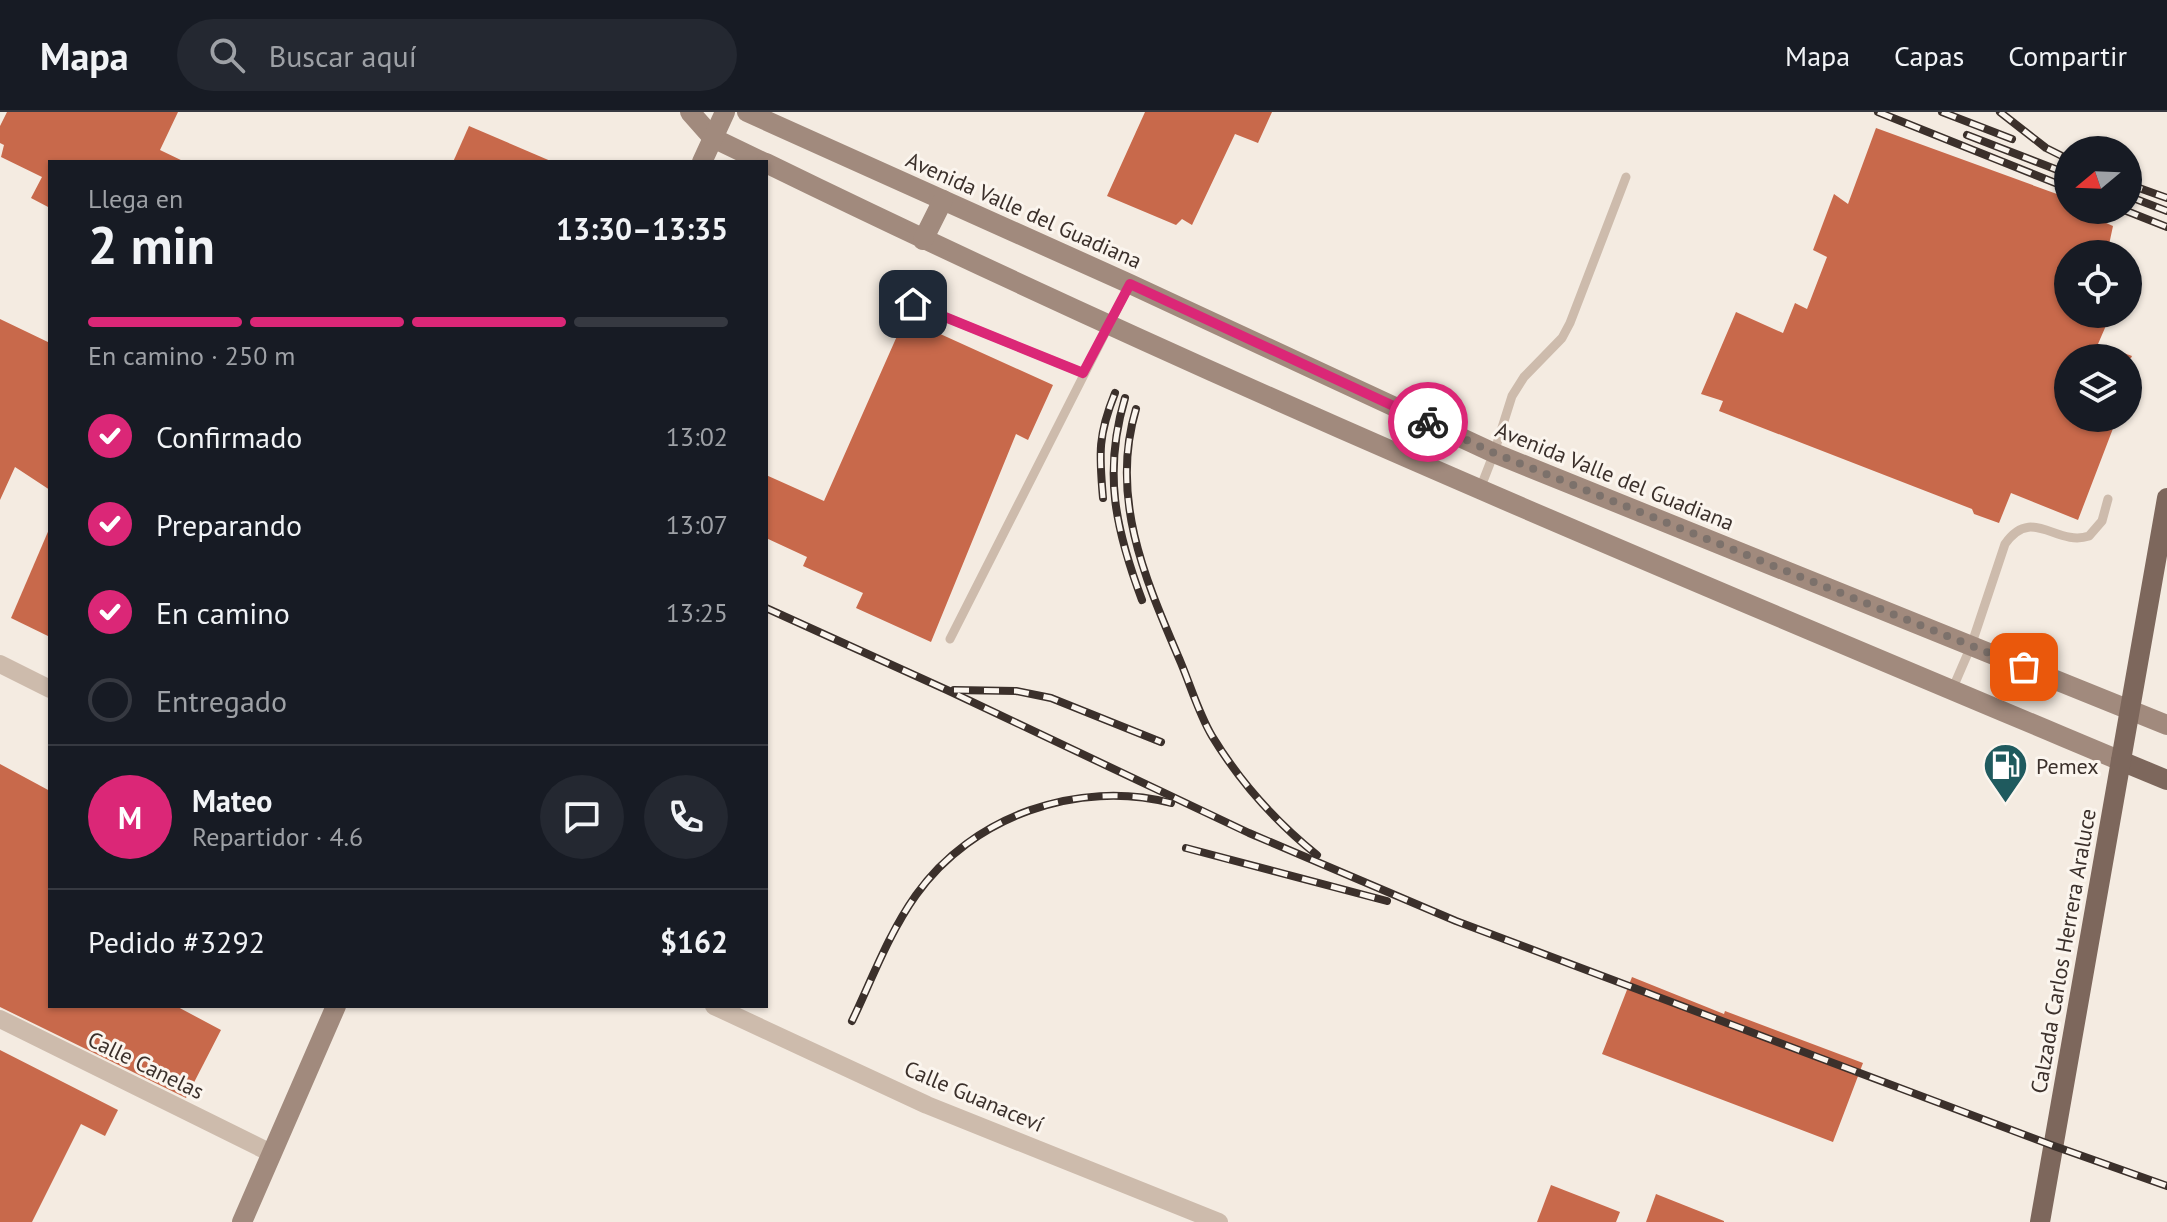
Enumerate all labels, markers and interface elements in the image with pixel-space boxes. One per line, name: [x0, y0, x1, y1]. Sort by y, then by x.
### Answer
search box: [177, 19, 737, 91]
text: Mapa: [40, 31, 129, 80]
icon: search: [205, 33, 249, 77]
text: Buscar aquí: [269, 36, 417, 75]
text: Mapa: [1785, 37, 1850, 74]
text: Capas: [1894, 37, 1964, 74]
text: Compartir: [2008, 37, 2127, 74]
north arrow: [2054, 136, 2142, 224]
map controls: [2054, 136, 2142, 432]
street label: Avenida Valle del Guadiana: [902, 145, 1146, 275]
text: Llega en: [88, 182, 183, 215]
text: 13:30–13:35: [556, 209, 728, 248]
text: 2 min: [88, 211, 215, 278]
button: locate: [2054, 240, 2142, 328]
pin: [879, 270, 947, 338]
icon: home: [891, 282, 935, 326]
text: En camino · 250 m: [88, 339, 295, 372]
button: layers: [2054, 344, 2142, 432]
courier: [1388, 382, 1468, 462]
icon: bike: [1406, 400, 1450, 444]
icon: check: [88, 414, 132, 458]
street label: Avenida Valle del Guadiana: [1492, 415, 1738, 537]
text: Confirmado: [156, 417, 302, 456]
text: 13:02: [666, 420, 728, 453]
icon: check: [88, 502, 132, 546]
text: Preparando: [156, 505, 302, 544]
text: 13:07: [666, 508, 728, 541]
icon: check: [88, 590, 132, 634]
text: En camino: [156, 593, 290, 632]
text: 13:25: [666, 596, 728, 629]
pin: [1990, 633, 2058, 701]
icon: bag: [2002, 645, 2046, 689]
text: Entregado: [156, 681, 287, 720]
fuel station icon: Pemex: [1981, 742, 2029, 805]
place label: Pemex: [2036, 752, 2099, 780]
button: chat: [540, 775, 624, 859]
button: phone: [644, 775, 728, 859]
text: Mateo: [192, 781, 272, 820]
text: M: [118, 798, 142, 837]
street label: Calzada Carlos Herrera Araluce: [2024, 806, 2102, 1096]
text: Repartidor · 4.6: [192, 820, 363, 853]
text: Pedido #3292: [88, 922, 265, 961]
text: $162: [660, 922, 728, 961]
street label: Calle Canelas: [83, 1025, 209, 1105]
street label: Calle Guanaceví: [900, 1054, 1048, 1138]

